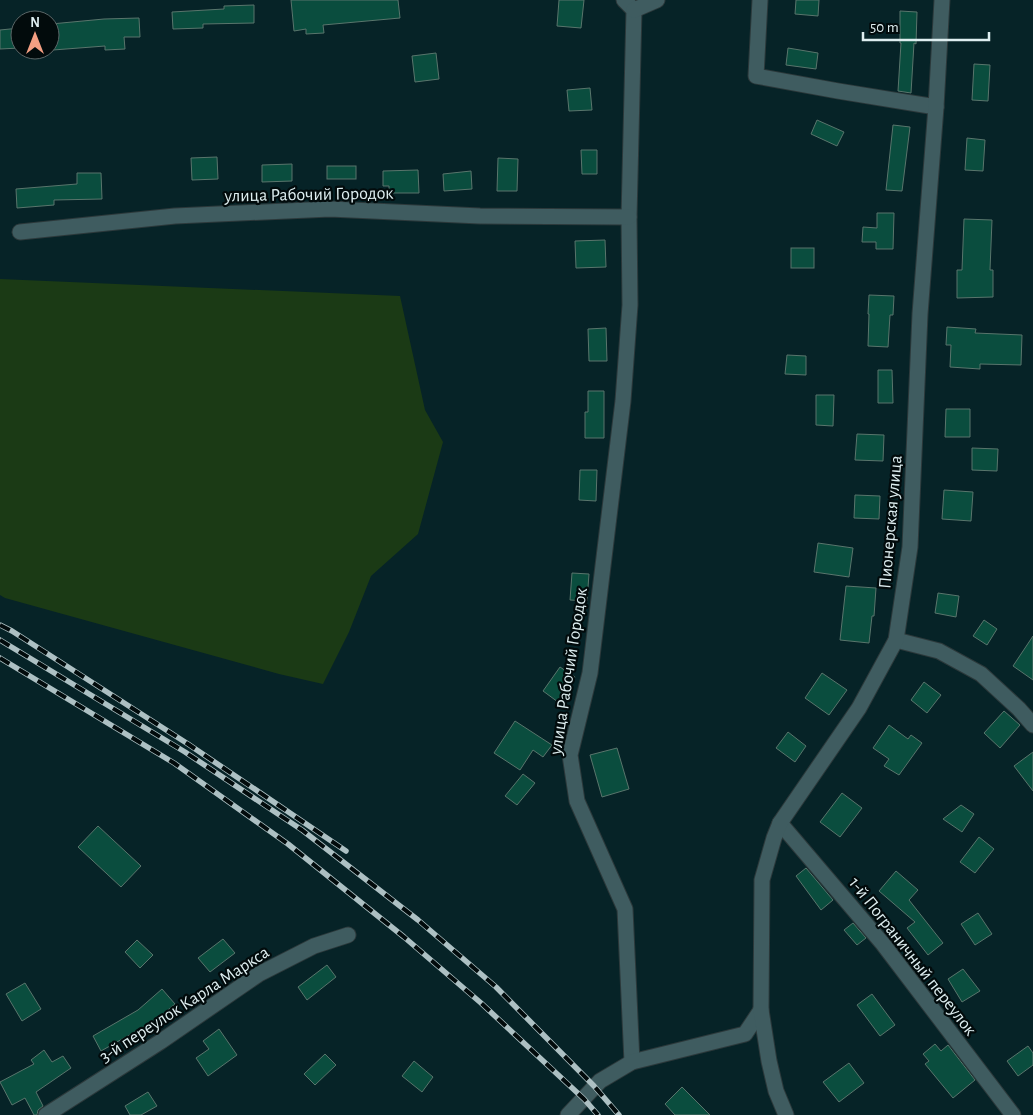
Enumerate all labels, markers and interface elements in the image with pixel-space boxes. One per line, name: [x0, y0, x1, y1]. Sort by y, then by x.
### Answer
north arrow: [10, 10, 60, 60]
scale bar: [863, 10, 989, 42]
text: N: [30, 16, 40, 30]
text: 50 m: [870, 20, 899, 35]
street label: улица Рабочий Городок: [223, 184, 394, 205]
street label: Пионерская улица: [876, 455, 906, 590]
street label: улица Рабочий Городок: [546, 585, 591, 757]
street label: 1-й Пограничный переулок: [845, 874, 980, 1040]
street label: 3-й переулок Карла Маркса: [97, 943, 273, 1066]

